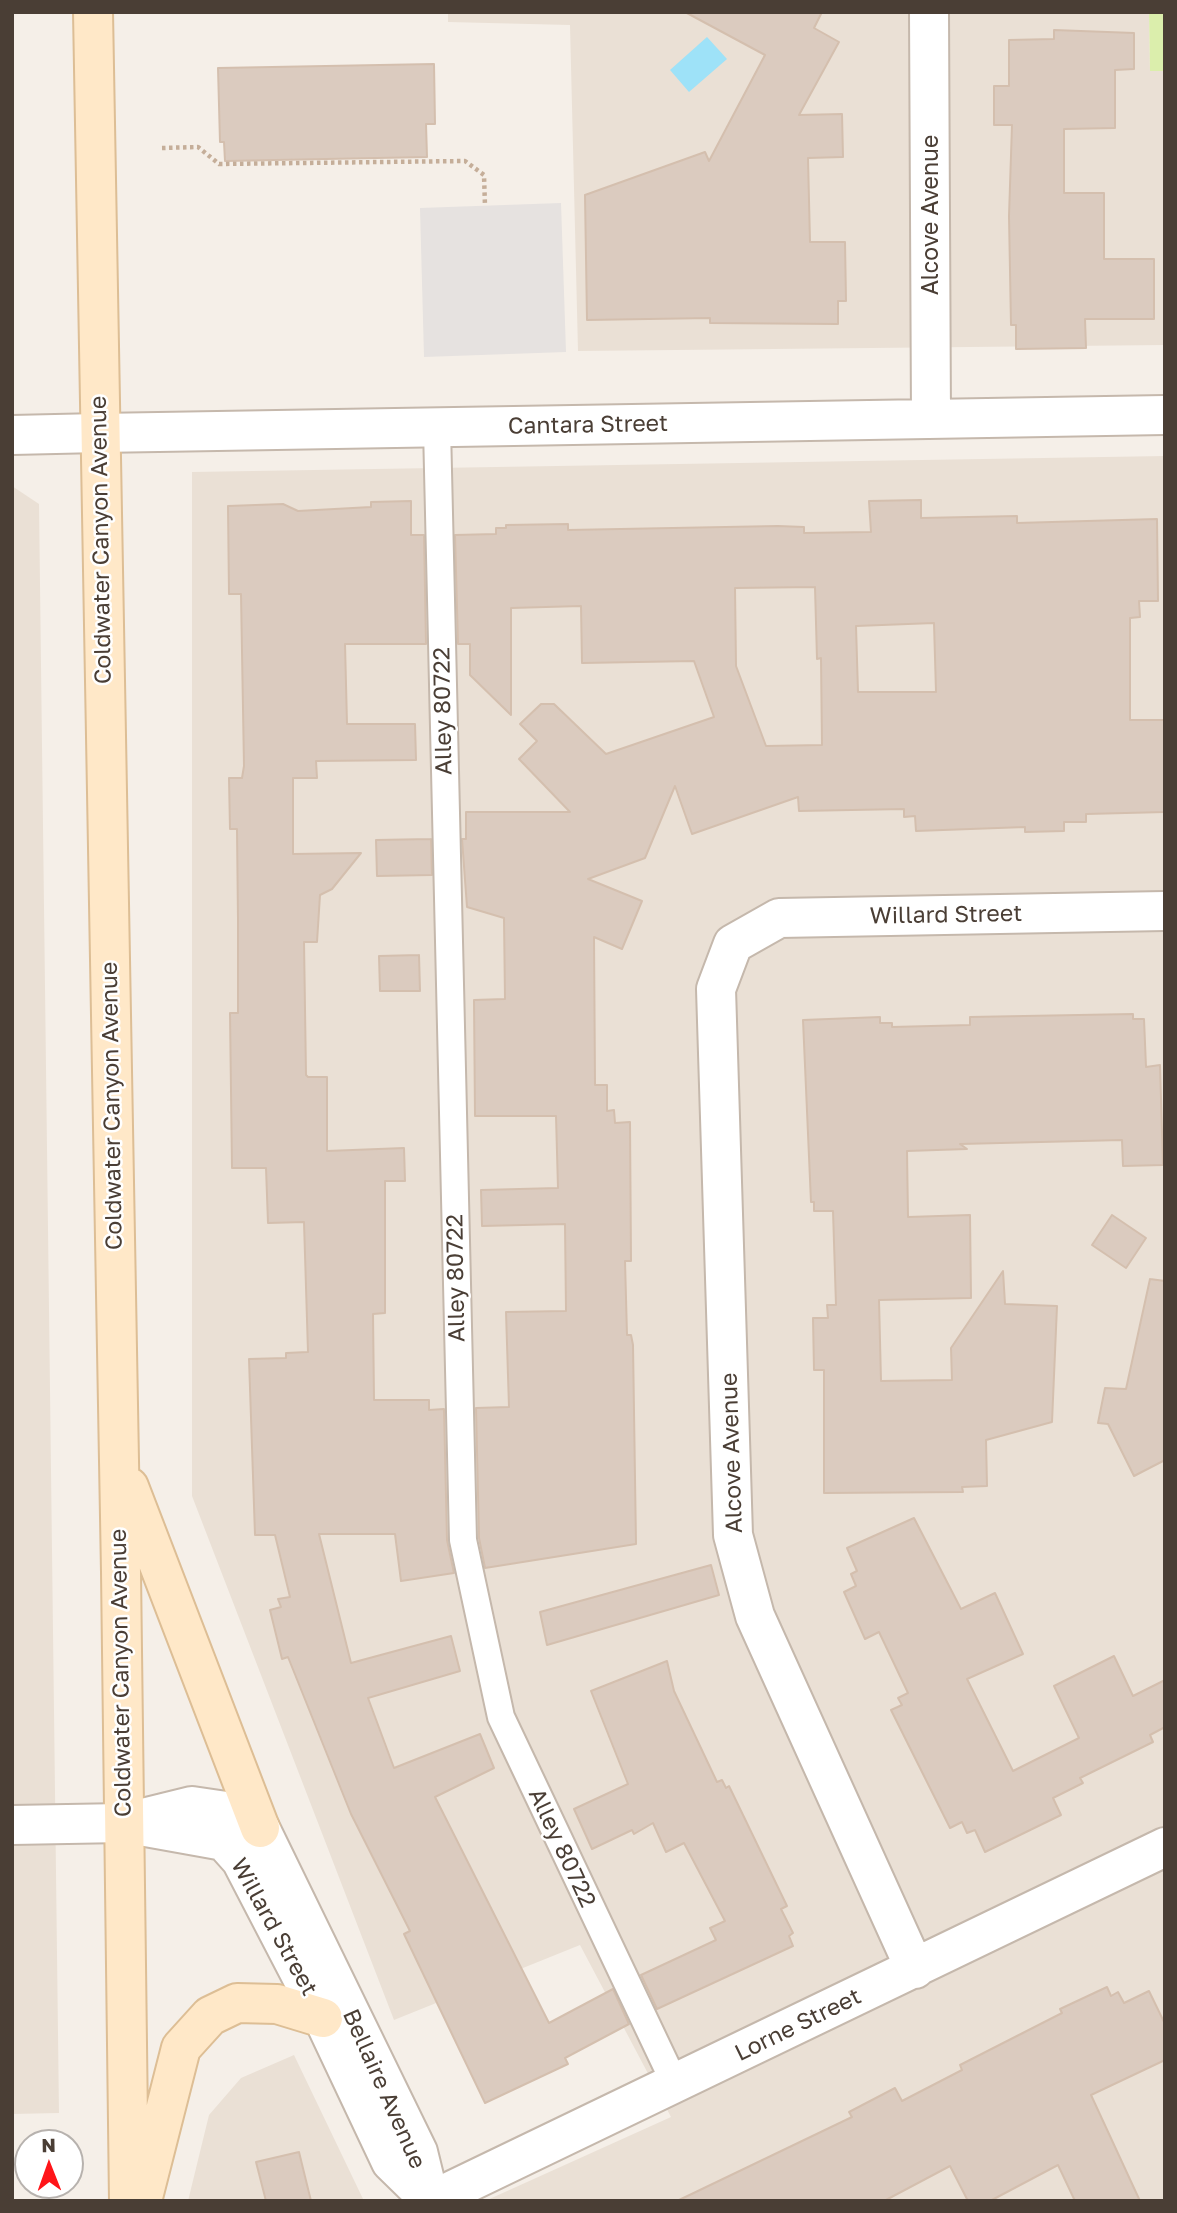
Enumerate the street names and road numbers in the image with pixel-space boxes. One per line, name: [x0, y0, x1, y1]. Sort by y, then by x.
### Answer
street label: Alcove Avenue: [917, 135, 945, 295]
street label: Coldwater Canyon Avenue: [85, 396, 117, 684]
street label: Cantara Street: [508, 410, 668, 440]
street label: Alley 80722: [428, 647, 458, 775]
street label: Willard Street: [869, 900, 1023, 930]
street label: Coldwater Canyon Avenue: [96, 962, 128, 1250]
street label: Alley 80722: [441, 1214, 471, 1342]
street label: Alcove Avenue: [715, 1372, 749, 1534]
street label: Coldwater Canyon Avenue: [105, 1529, 137, 1817]
street label: Alley 80722: [522, 1784, 602, 1912]
street label: Willard Street: [225, 1854, 323, 2000]
street label: Lorne Street: [730, 1983, 866, 2067]
street label: Bellaire Avenue: [336, 2005, 432, 2173]

